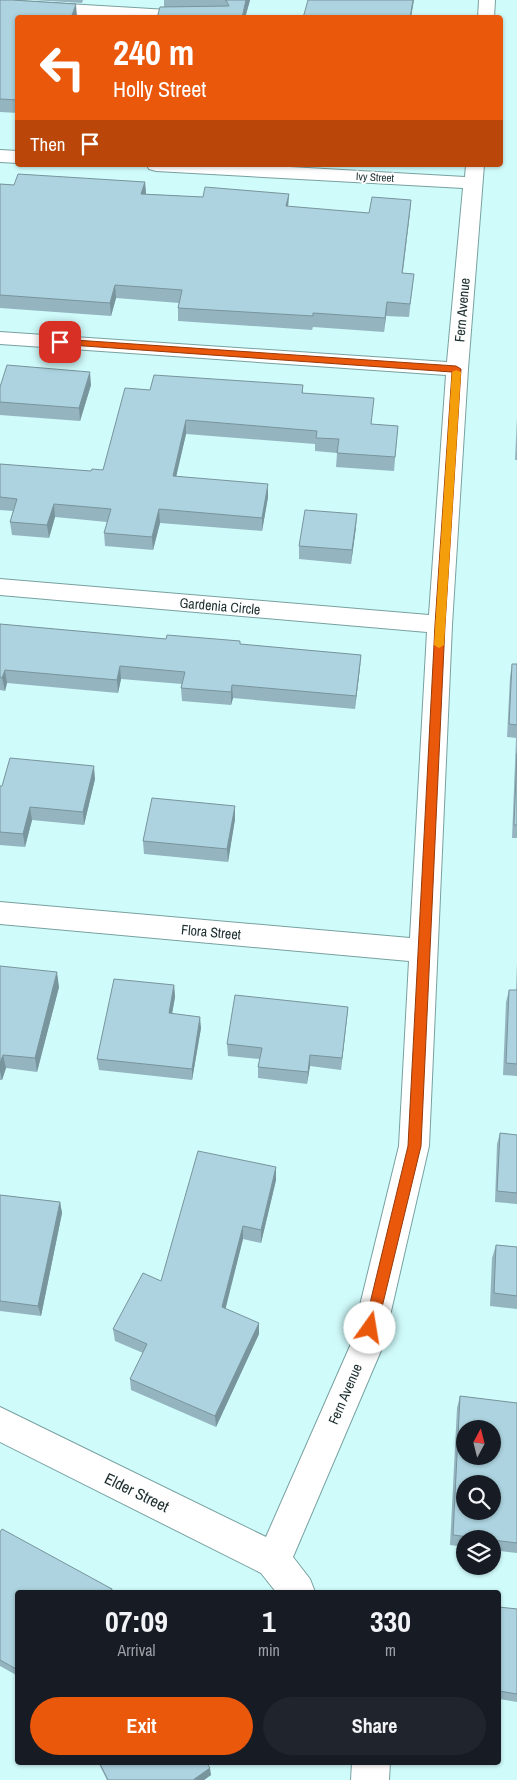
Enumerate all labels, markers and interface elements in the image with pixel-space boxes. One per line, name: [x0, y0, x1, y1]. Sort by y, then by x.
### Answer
text: 240 m: [113, 29, 194, 76]
icon: left: [30, 35, 95, 100]
text: Holly Street: [113, 74, 206, 104]
icon: arrive: [76, 130, 104, 158]
text: Then: [30, 131, 66, 157]
street label: Ivy Street: [356, 169, 395, 185]
street label: Fern Avenue: [450, 277, 474, 343]
pin: [39, 321, 81, 363]
icon: arrive: [46, 328, 74, 356]
street label: Gardenia Circle: [179, 594, 261, 618]
street label: Flora Street: [180, 920, 242, 944]
position arrow: [343, 1301, 395, 1353]
street label: Fern Avenue: [324, 1361, 366, 1427]
north arrow: [456, 1420, 501, 1465]
map controls: [456, 1420, 501, 1575]
street label: Elder Street: [101, 1467, 173, 1517]
button: search: [456, 1475, 501, 1520]
button: layers: [456, 1530, 501, 1575]
text: 07:09: [105, 1601, 168, 1641]
text: 1: [262, 1601, 276, 1641]
text: 330: [370, 1601, 411, 1641]
text: Arrival: [118, 1639, 155, 1661]
text: min: [258, 1639, 280, 1661]
text: m: [385, 1639, 396, 1661]
button: Exit: [30, 1697, 253, 1755]
button: Share: [263, 1697, 486, 1755]

